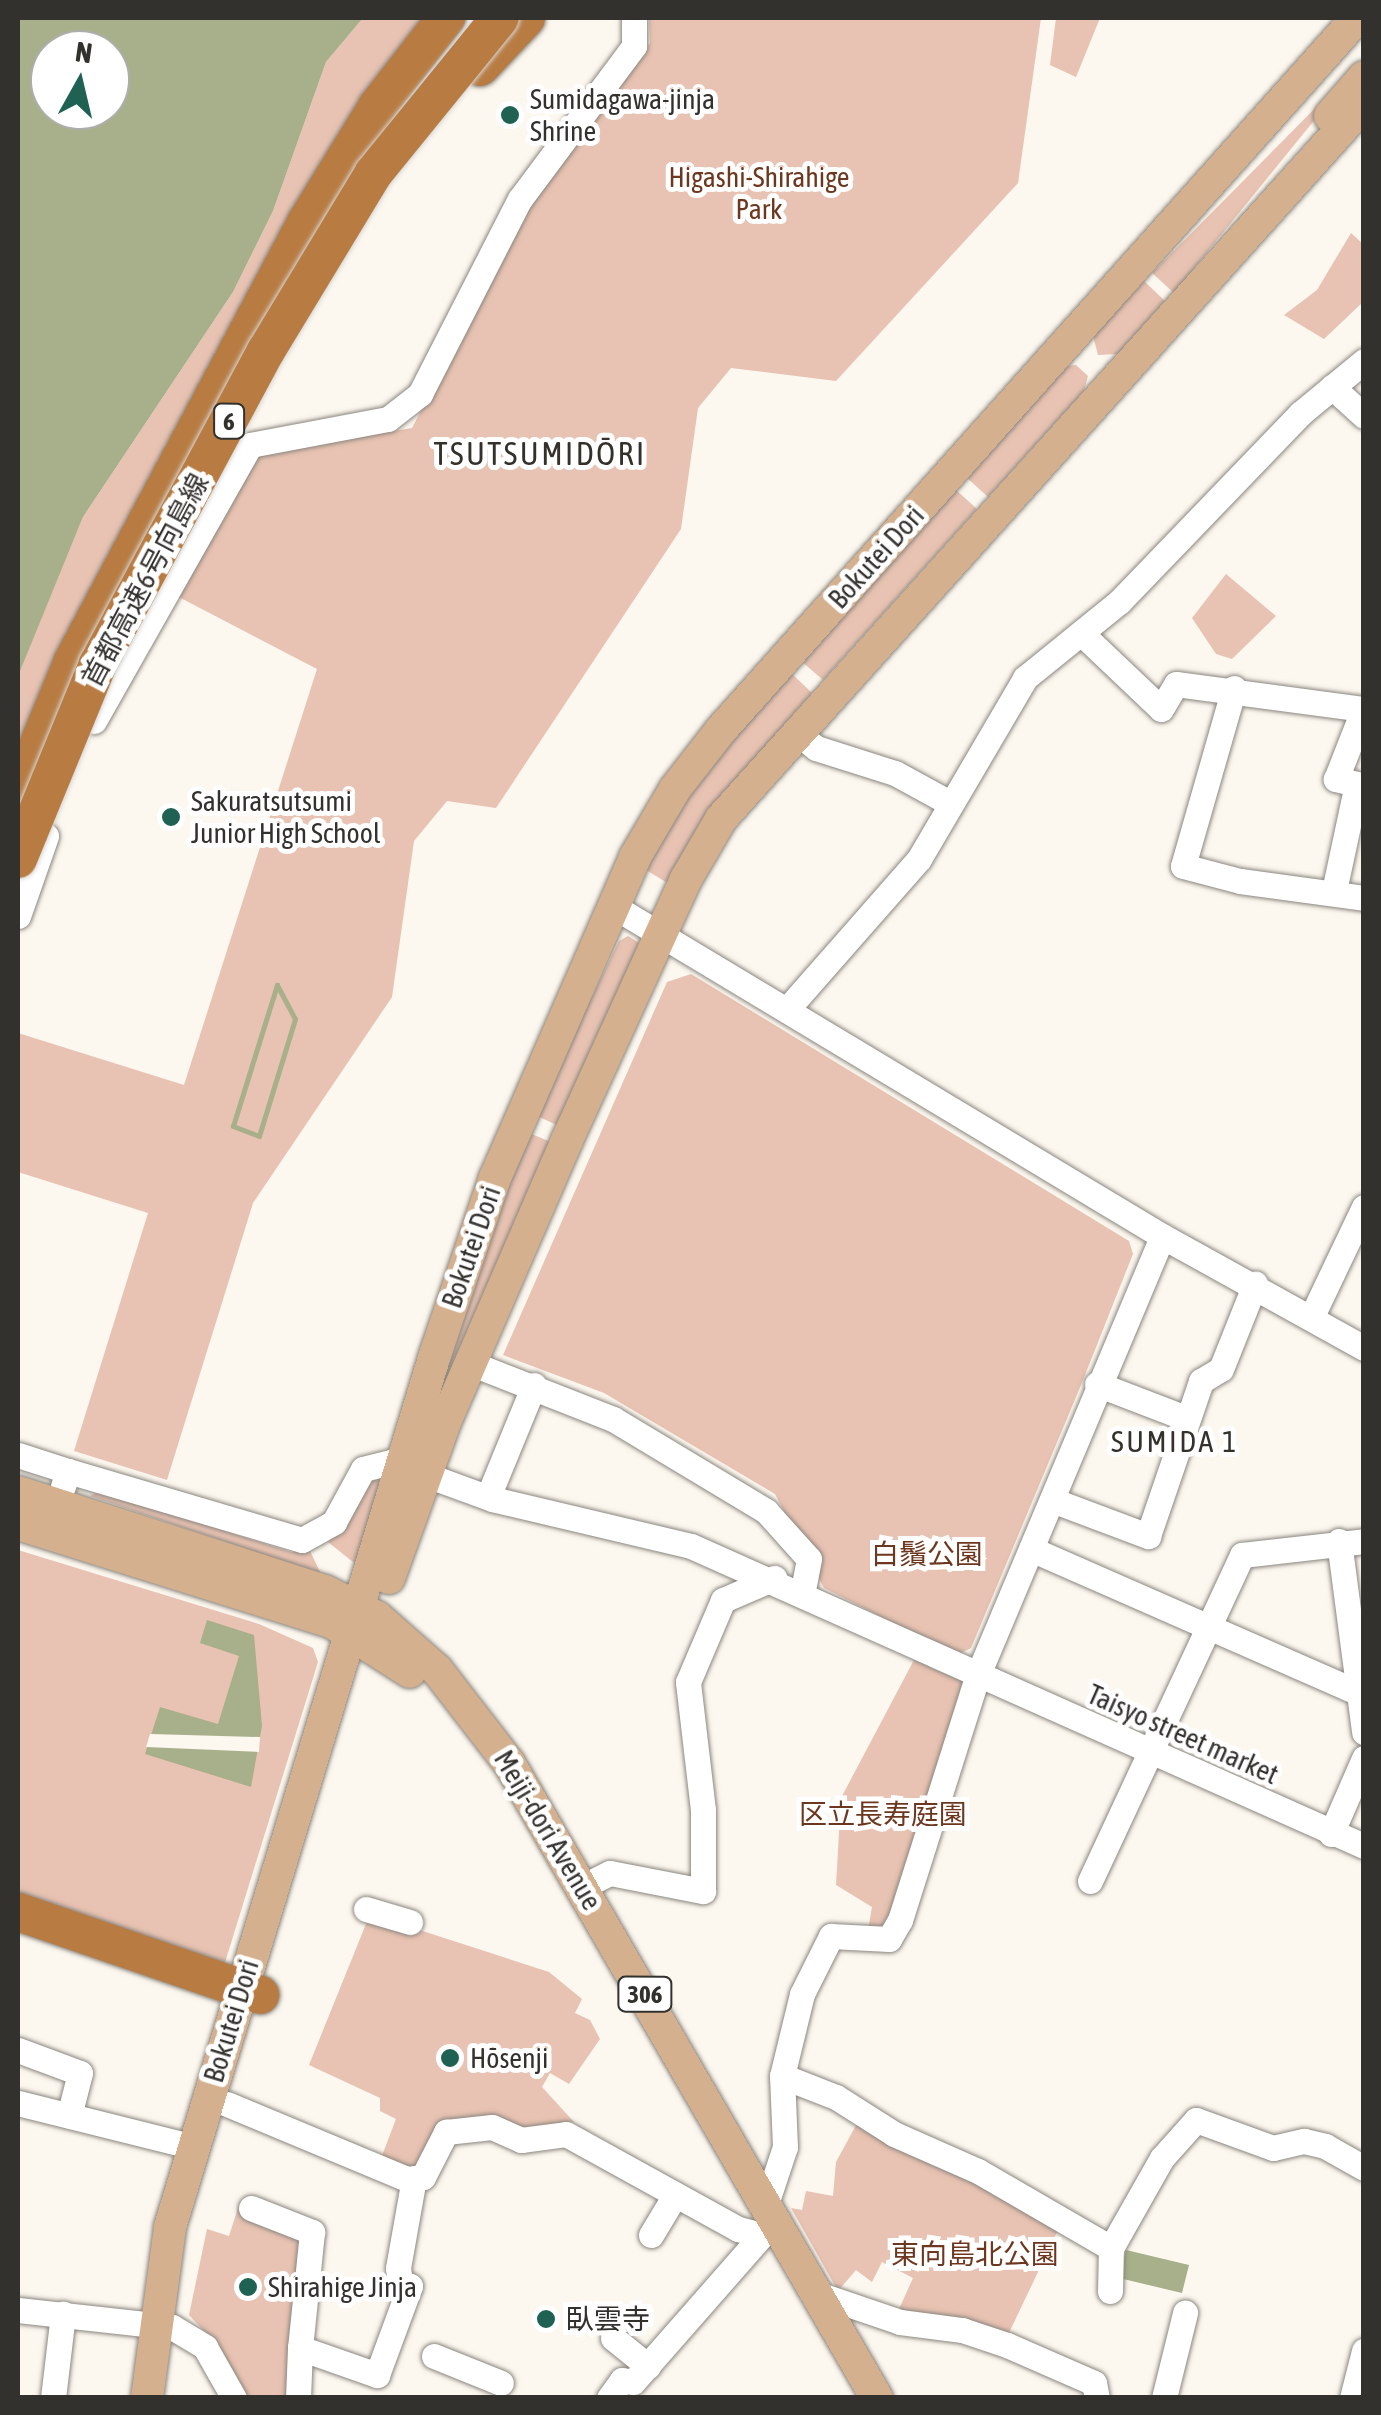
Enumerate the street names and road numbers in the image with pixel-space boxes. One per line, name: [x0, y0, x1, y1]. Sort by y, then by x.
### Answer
road number: 6: [212, 401, 246, 441]
street label: 首都高速6号向島線: [74, 467, 216, 693]
street label: Bokutei Dori: [821, 499, 931, 615]
street label: Bokutei Dori: [435, 1182, 507, 1312]
street label: Taisyo street market: [1082, 1677, 1284, 1791]
street label: Meiji-dori Avenue: [487, 1744, 609, 1916]
street label: Bokutei Dori: [196, 1956, 266, 2086]
road number: 306: [615, 1974, 675, 2014]

